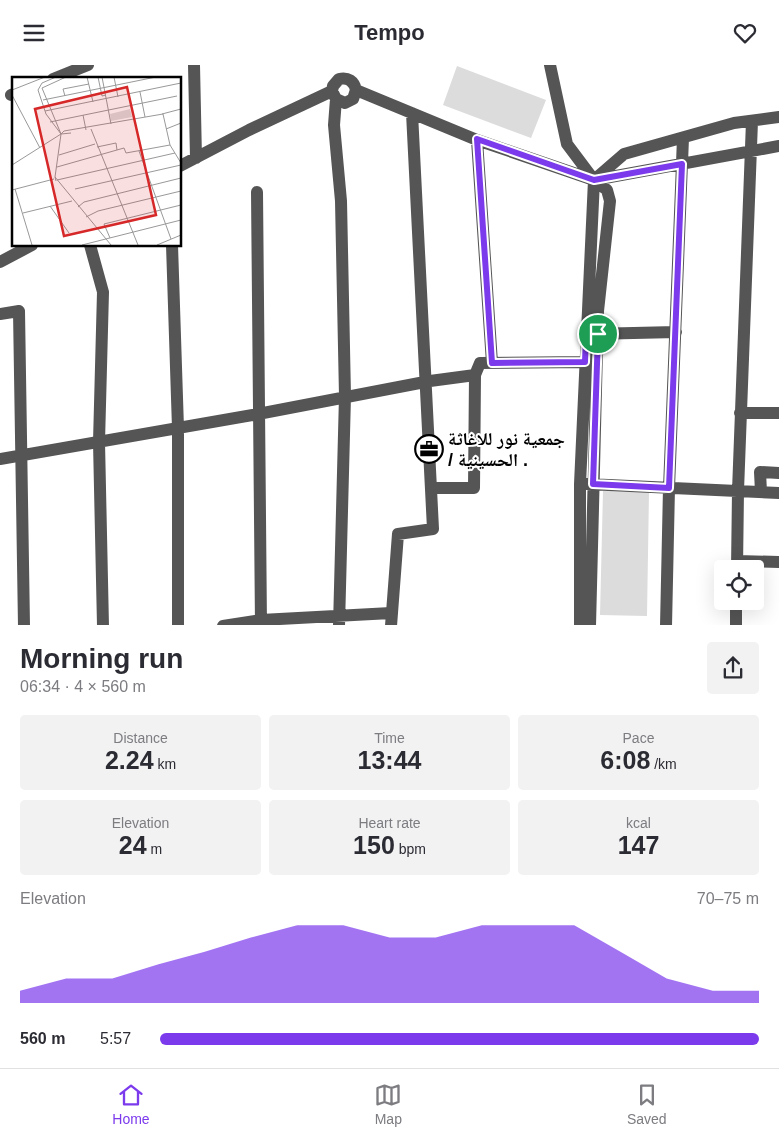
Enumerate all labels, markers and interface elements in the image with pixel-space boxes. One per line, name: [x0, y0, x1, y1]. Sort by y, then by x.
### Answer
icon: menu: [20, 19, 48, 47]
icon: heart: [731, 19, 759, 47]
text: Tempo: [354, 20, 425, 45]
inset map: [12, 77, 181, 246]
pin: [577, 313, 619, 355]
icon: arrive: [584, 320, 612, 348]
place label: جمعية نور للاغاثة / الحسينية .: [448, 429, 565, 470]
office icon: جمعية نور للاغاثة / الحسينية .: [414, 434, 444, 464]
map controls: [714, 560, 764, 610]
button: locate: [714, 560, 764, 610]
button: share: [707, 642, 759, 694]
text: Morning run: [20, 643, 183, 674]
text: 06:34 · 4 × 560 m: [20, 678, 146, 695]
text: Distance: [113, 730, 168, 746]
text: Time: [374, 730, 405, 746]
text: Pace: [623, 730, 654, 746]
text: 2.24: [105, 746, 154, 774]
text: 13:44: [358, 746, 421, 774]
text: 6:08: [600, 746, 650, 774]
text: km: [154, 756, 176, 772]
text: /km: [650, 756, 677, 772]
text: Elevation: [112, 815, 169, 831]
text: Heart rate: [358, 815, 421, 831]
text: kcal: [626, 815, 651, 831]
text: 24: [119, 831, 147, 859]
text: 150: [353, 831, 395, 859]
text: 147: [618, 831, 659, 859]
text: m: [147, 841, 162, 857]
text: bpm: [395, 841, 426, 857]
text: Elevation: [20, 890, 86, 907]
text: 70–75 m: [697, 890, 759, 907]
text: 560 m: [20, 1030, 65, 1047]
text: 5:57: [100, 1030, 131, 1047]
tab: Home: [112, 1081, 150, 1127]
tab: Map: [374, 1081, 402, 1127]
tab: Saved: [627, 1081, 667, 1127]

